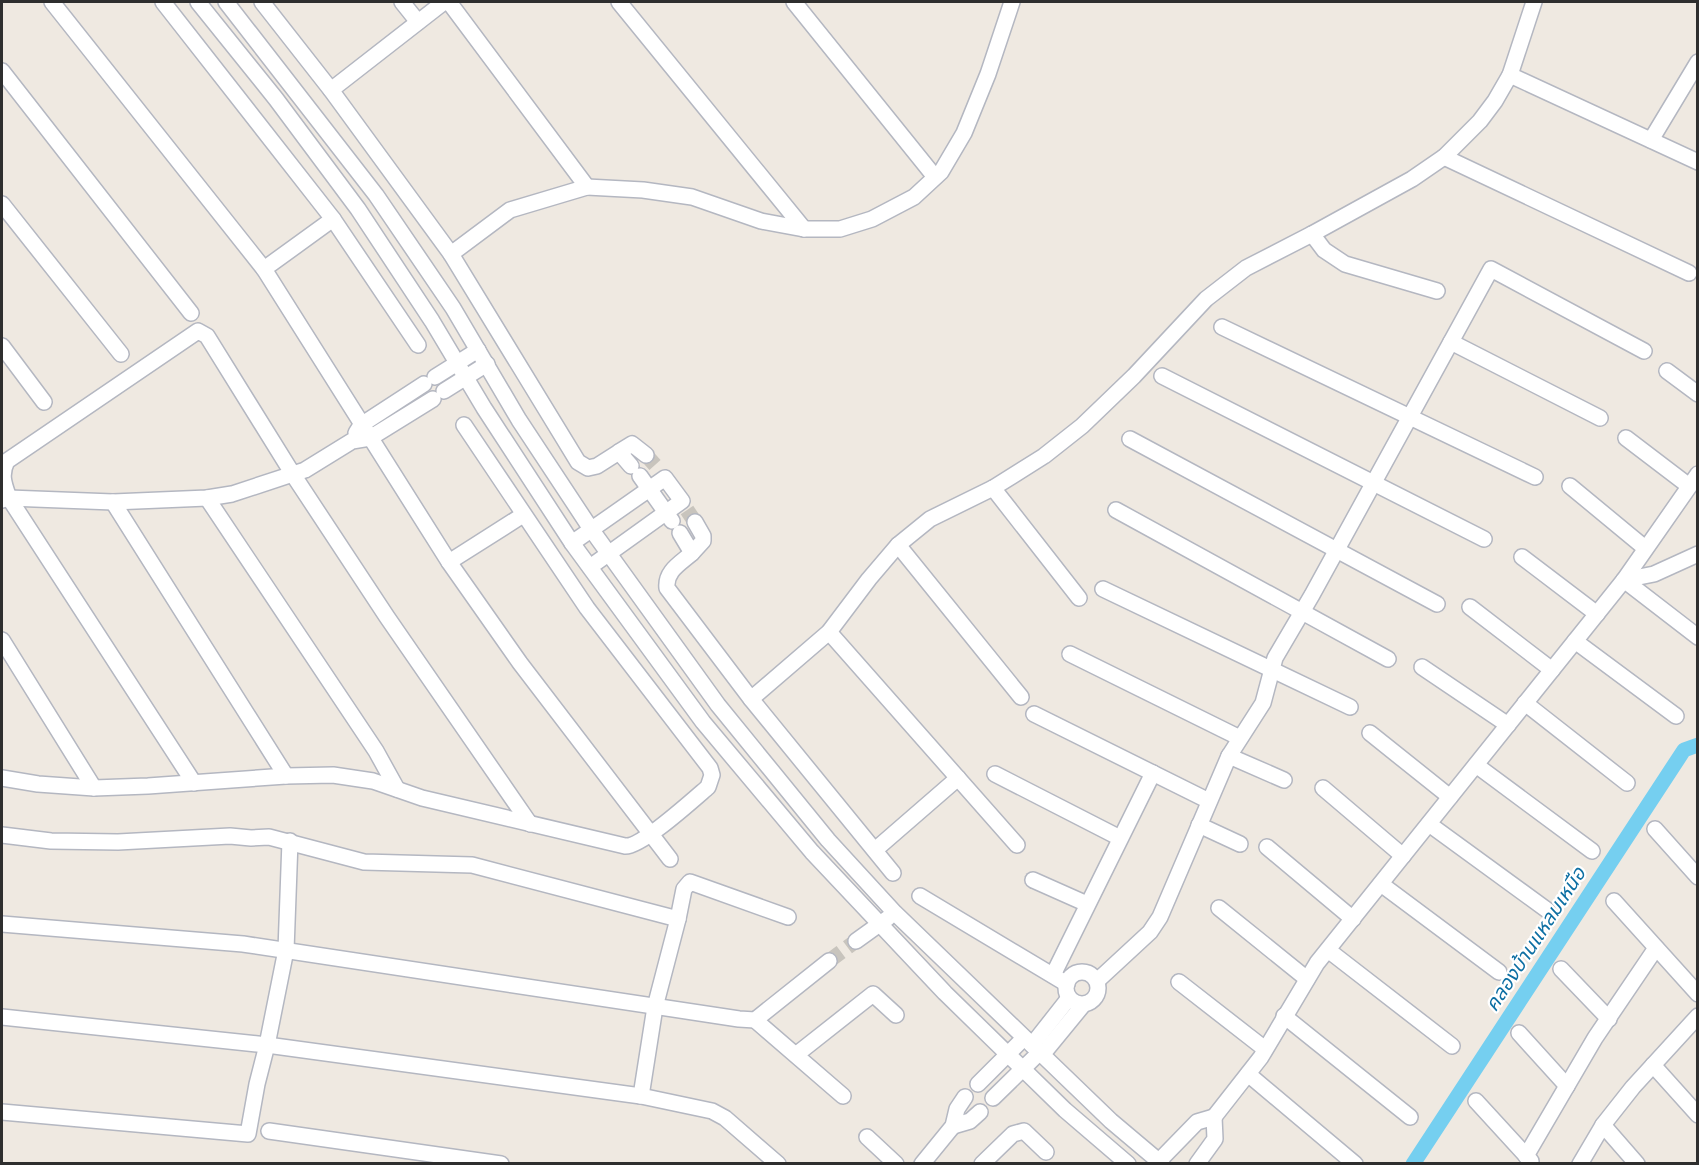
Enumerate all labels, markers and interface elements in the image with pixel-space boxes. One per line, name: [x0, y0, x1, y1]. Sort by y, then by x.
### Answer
water label: คลองบ้านแหลมเหนือ: [1480, 861, 1591, 1015]

